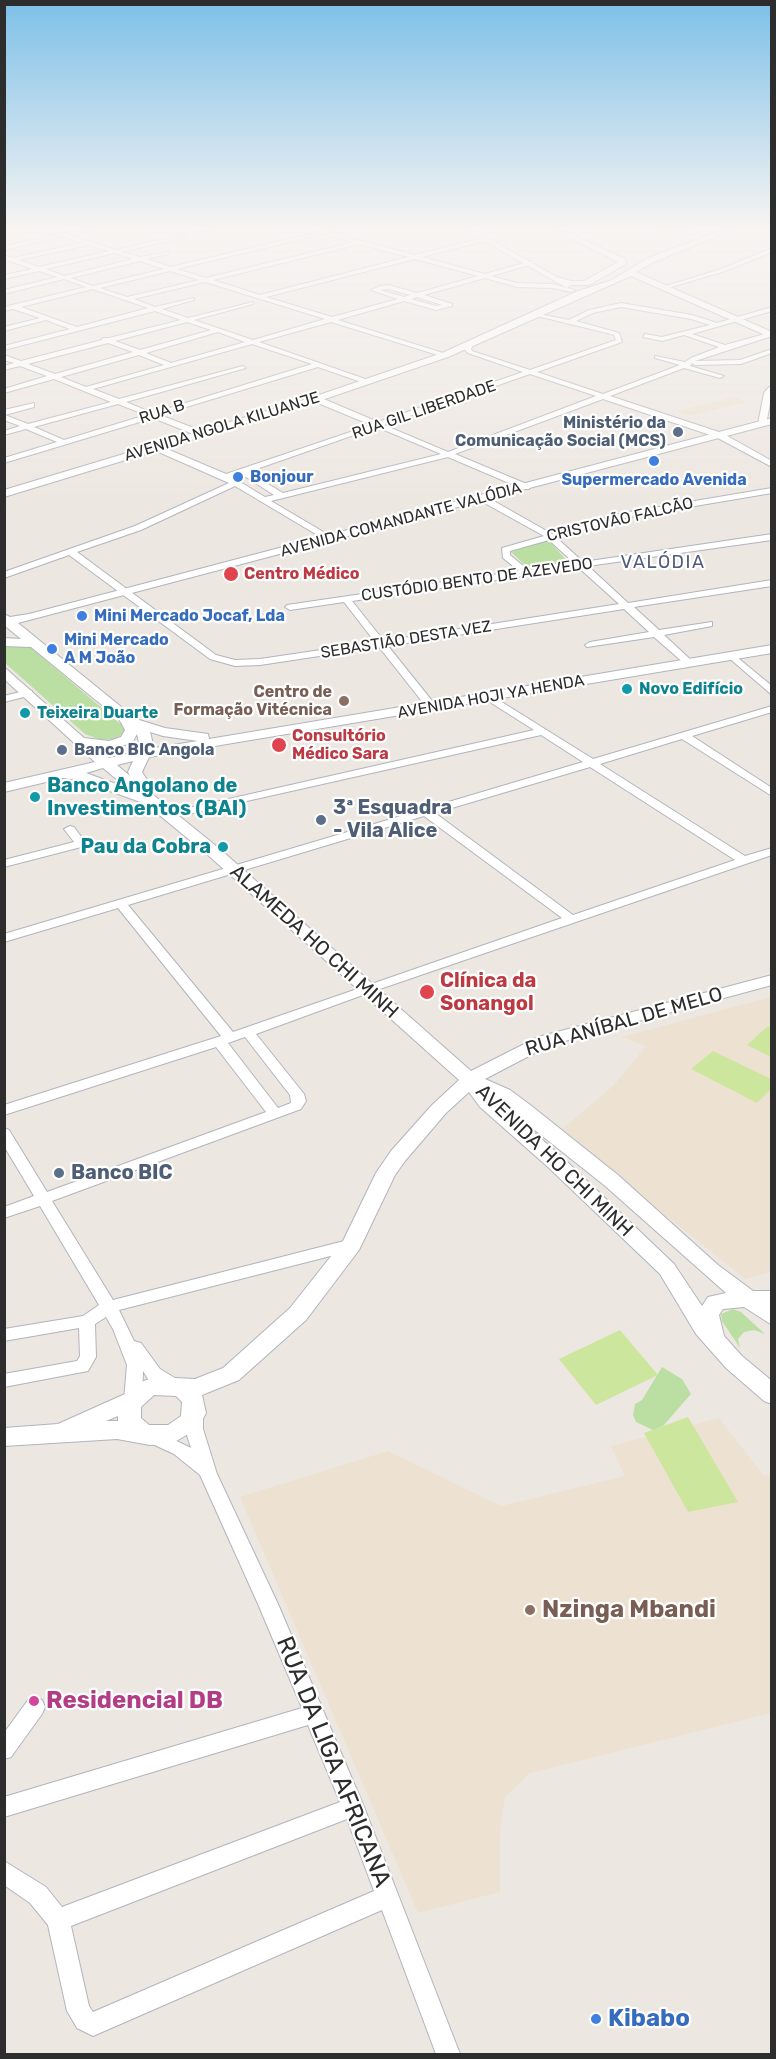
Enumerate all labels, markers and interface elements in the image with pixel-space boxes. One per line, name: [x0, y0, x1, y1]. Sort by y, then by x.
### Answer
street label: RUA GIL LIBERDADE: [350, 376, 498, 444]
street label: AVENIDA NGOLA KILUANJE: [122, 388, 322, 466]
street label: RUA B: [137, 396, 187, 428]
place label: Ministério da Comunicação Social (MCS): [455, 413, 666, 451]
marker: Ministério da Comunicação Social (MCS): [671, 425, 685, 439]
marker: Supermercado Avenida: [647, 454, 661, 468]
place label: Bonjour: [250, 467, 313, 487]
marker: Bonjour: [231, 470, 245, 484]
place label: Supermercado Avenida: [561, 470, 747, 490]
street label: AVENIDA COMANDANTE VALÓDIA: [278, 479, 524, 561]
street label: CRISTOVÃO FALCÃO: [545, 494, 695, 546]
district label: VALÓDIA: [621, 552, 705, 574]
street label: CUSTÓDIO BENTO DE AZEVEDO: [360, 554, 594, 606]
place label: Centro Médico: [244, 564, 359, 584]
marker: Centro Médico: [222, 565, 240, 583]
place label: Mini Mercado Jocaf, Lda: [94, 606, 285, 626]
marker: Mini Mercado Jocaf, Lda: [75, 609, 89, 623]
street label: SEBASTIÃO DESTA VEZ: [319, 617, 493, 663]
place label: Mini Mercado A M João: [64, 630, 169, 668]
marker: Mini Mercado A M João: [45, 642, 59, 656]
street label: AVENIDA HOJI YA HENDA: [396, 671, 586, 723]
place label: Novo Edifício: [639, 679, 743, 699]
place label: Centro de Formação Vitécnica: [173, 682, 332, 720]
marker: Novo Edifício: [620, 682, 634, 696]
marker: Centro de Formação Vitécnica: [337, 694, 351, 708]
place label: Teixeira Duarte: [37, 703, 158, 723]
marker: Teixeira Duarte: [18, 706, 32, 720]
place label: Consultório Médico Sara: [292, 726, 389, 764]
marker: Consultório Médico Sara: [270, 736, 288, 754]
place label: Banco BIC Angola: [74, 740, 214, 760]
marker: Banco BIC Angola: [55, 743, 69, 757]
place label: Banco Angolano de Investimentos (BAI): [47, 774, 246, 821]
marker: Banco Angolano de Investimentos (BAI): [28, 790, 42, 804]
place label: 3ª Esquadra - Vila Alice: [333, 796, 452, 843]
marker: 3ª Esquadra - Vila Alice: [314, 813, 328, 827]
place label: Pau da Cobra: [81, 835, 211, 859]
marker: Pau da Cobra: [216, 840, 230, 854]
street label: ALAMEDA HO CHI MINH: [225, 860, 403, 1024]
place label: Clínica da Sonangol: [440, 969, 536, 1016]
street label: RUA ANÍBAL DE MELO: [523, 982, 725, 1062]
marker: Clínica da Sonangol: [418, 983, 436, 1001]
street label: AVENIDA HO CHI MINH: [470, 1080, 638, 1242]
place label: Banco BIC: [71, 1161, 173, 1185]
marker: Banco BIC: [52, 1166, 66, 1180]
place label: Nzinga Mbandi: [542, 1596, 716, 1624]
marker: Nzinga Mbandi: [523, 1603, 537, 1617]
street label: RUA DA LIGA AFRICANA: [270, 1633, 396, 1891]
place label: Residencial DB: [46, 1687, 223, 1715]
marker: Residencial DB: [27, 1694, 41, 1708]
place label: Kibabo: [608, 2005, 690, 2033]
marker: Kibabo: [589, 2012, 603, 2026]

